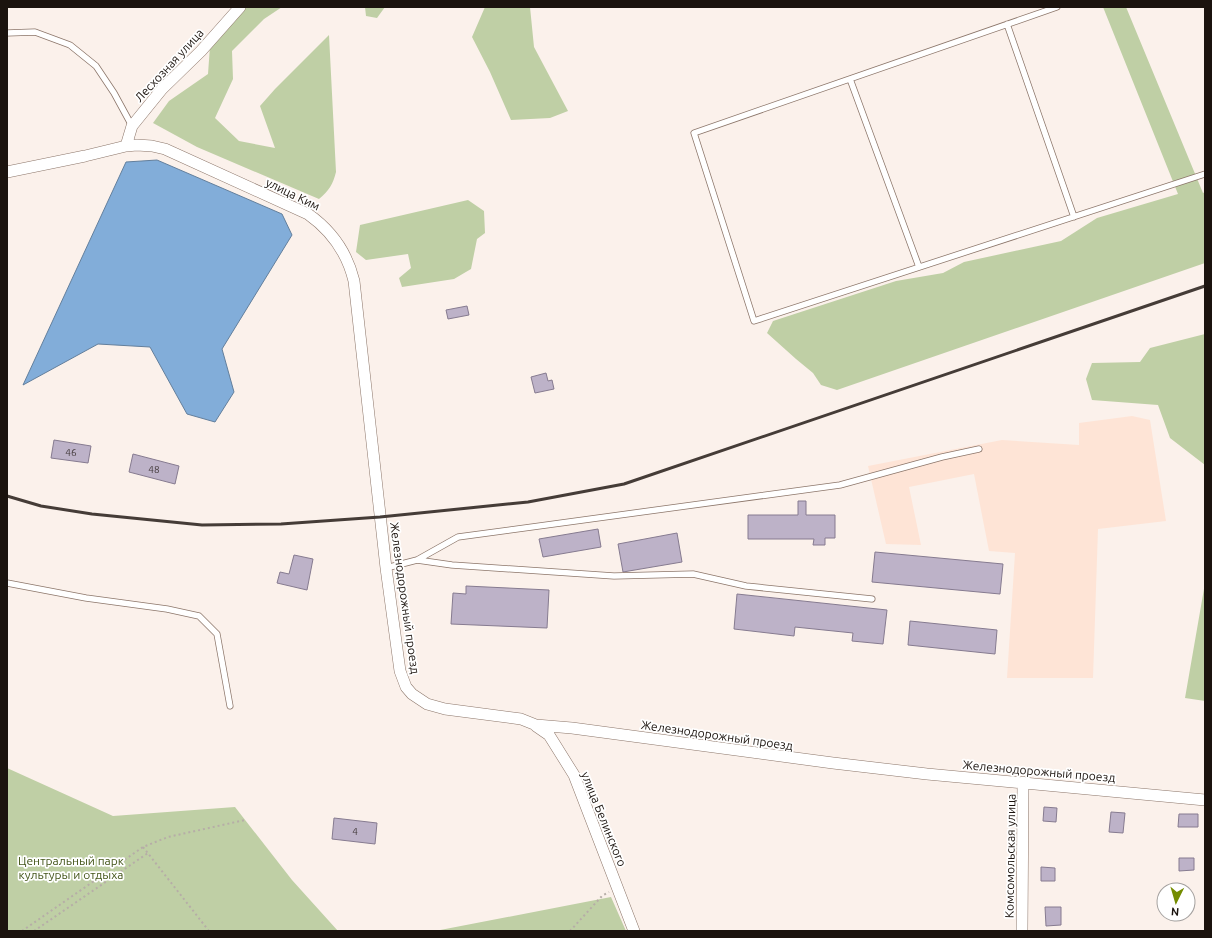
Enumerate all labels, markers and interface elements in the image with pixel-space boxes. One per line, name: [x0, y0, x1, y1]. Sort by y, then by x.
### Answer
street label: Лесхозная улица: [132, 26, 206, 104]
street label: улица Ким: [264, 175, 322, 213]
house number: 46: [65, 447, 77, 458]
house number: 48: [148, 464, 160, 475]
street label: Железнодорожный проезд: [388, 521, 422, 675]
street label: Железнодорожный проезд: [640, 718, 794, 752]
street label: Железнодорожный проезд: [962, 758, 1116, 784]
street label: улица Белинского: [579, 770, 629, 868]
street label: Комсомольская улица: [1002, 794, 1018, 918]
house number: 4: [352, 826, 358, 837]
park label: Центральный парк культуры и отдыха: [18, 854, 124, 881]
north arrow: [1156, 882, 1196, 922]
text: N: [1171, 906, 1180, 918]

